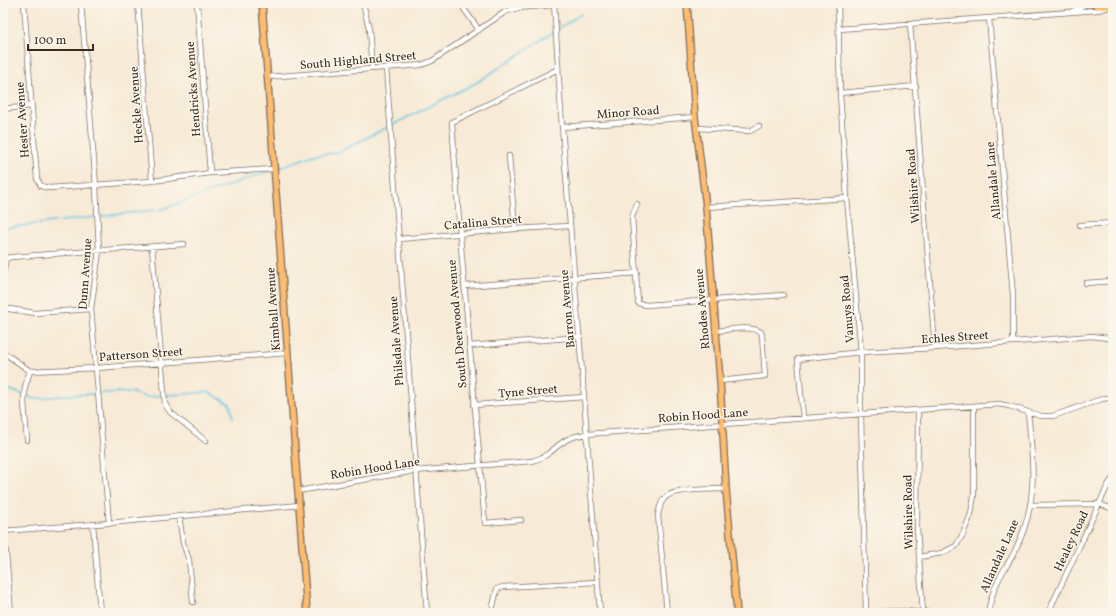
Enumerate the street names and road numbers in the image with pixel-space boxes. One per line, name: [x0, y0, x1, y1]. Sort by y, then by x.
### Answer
street label: Hendricks Avenue: [183, 40, 205, 137]
street label: South Highland Street: [299, 48, 417, 74]
street label: Heckle Avenue: [126, 66, 148, 144]
street label: Hester Avenue: [12, 81, 34, 159]
street label: Minor Road: [596, 103, 660, 123]
street label: Allandale Lane: [983, 141, 1005, 221]
street label: Wilshire Road: [903, 148, 925, 224]
street label: Catalina Street: [444, 212, 523, 234]
street label: Dunn Avenue: [76, 238, 96, 310]
street label: South Deerwood Avenue: [444, 259, 472, 389]
street label: Kimball Avenue: [263, 266, 285, 351]
street label: Rhodes Avenue: [691, 268, 714, 350]
street label: Barron Avenue: [557, 269, 579, 349]
street label: Vanuys Road: [837, 274, 859, 343]
street label: Philsdale Avenue: [386, 295, 408, 386]
street label: Echles Street: [921, 328, 989, 348]
street label: Patterson Street: [99, 344, 184, 366]
street label: Tyne Street: [498, 381, 558, 403]
street label: Robin Hood Lane: [657, 405, 749, 427]
street label: Robin Hood Lane: [329, 454, 421, 484]
street label: Wilshire Road: [900, 474, 918, 550]
street label: Healey Road: [1051, 508, 1093, 574]
street label: Allandale Lane: [977, 517, 1023, 596]

